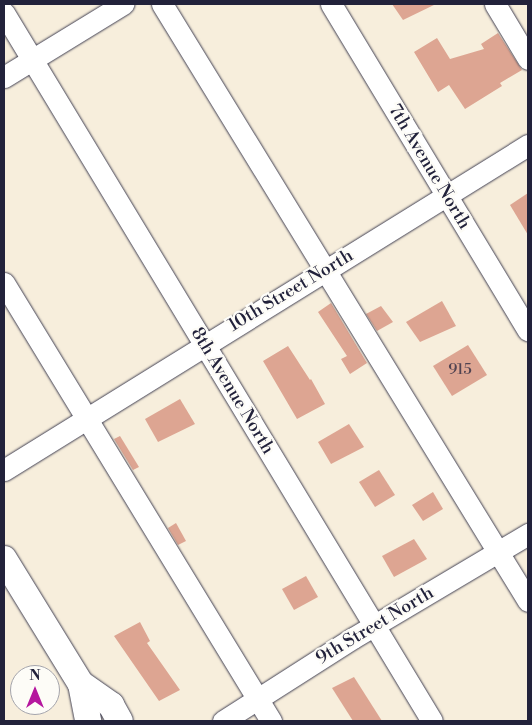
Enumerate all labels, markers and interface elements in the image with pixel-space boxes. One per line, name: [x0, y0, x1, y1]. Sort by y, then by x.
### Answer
street label: 7th Avenue North: [383, 101, 475, 233]
street label: 10th Street North: [225, 245, 357, 337]
street label: 8th Avenue North: [186, 324, 278, 458]
house number: 915: [448, 361, 472, 379]
street label: 9th Street North: [312, 582, 438, 670]
north arrow: [10, 665, 60, 715]
text: N: [29, 667, 41, 685]

